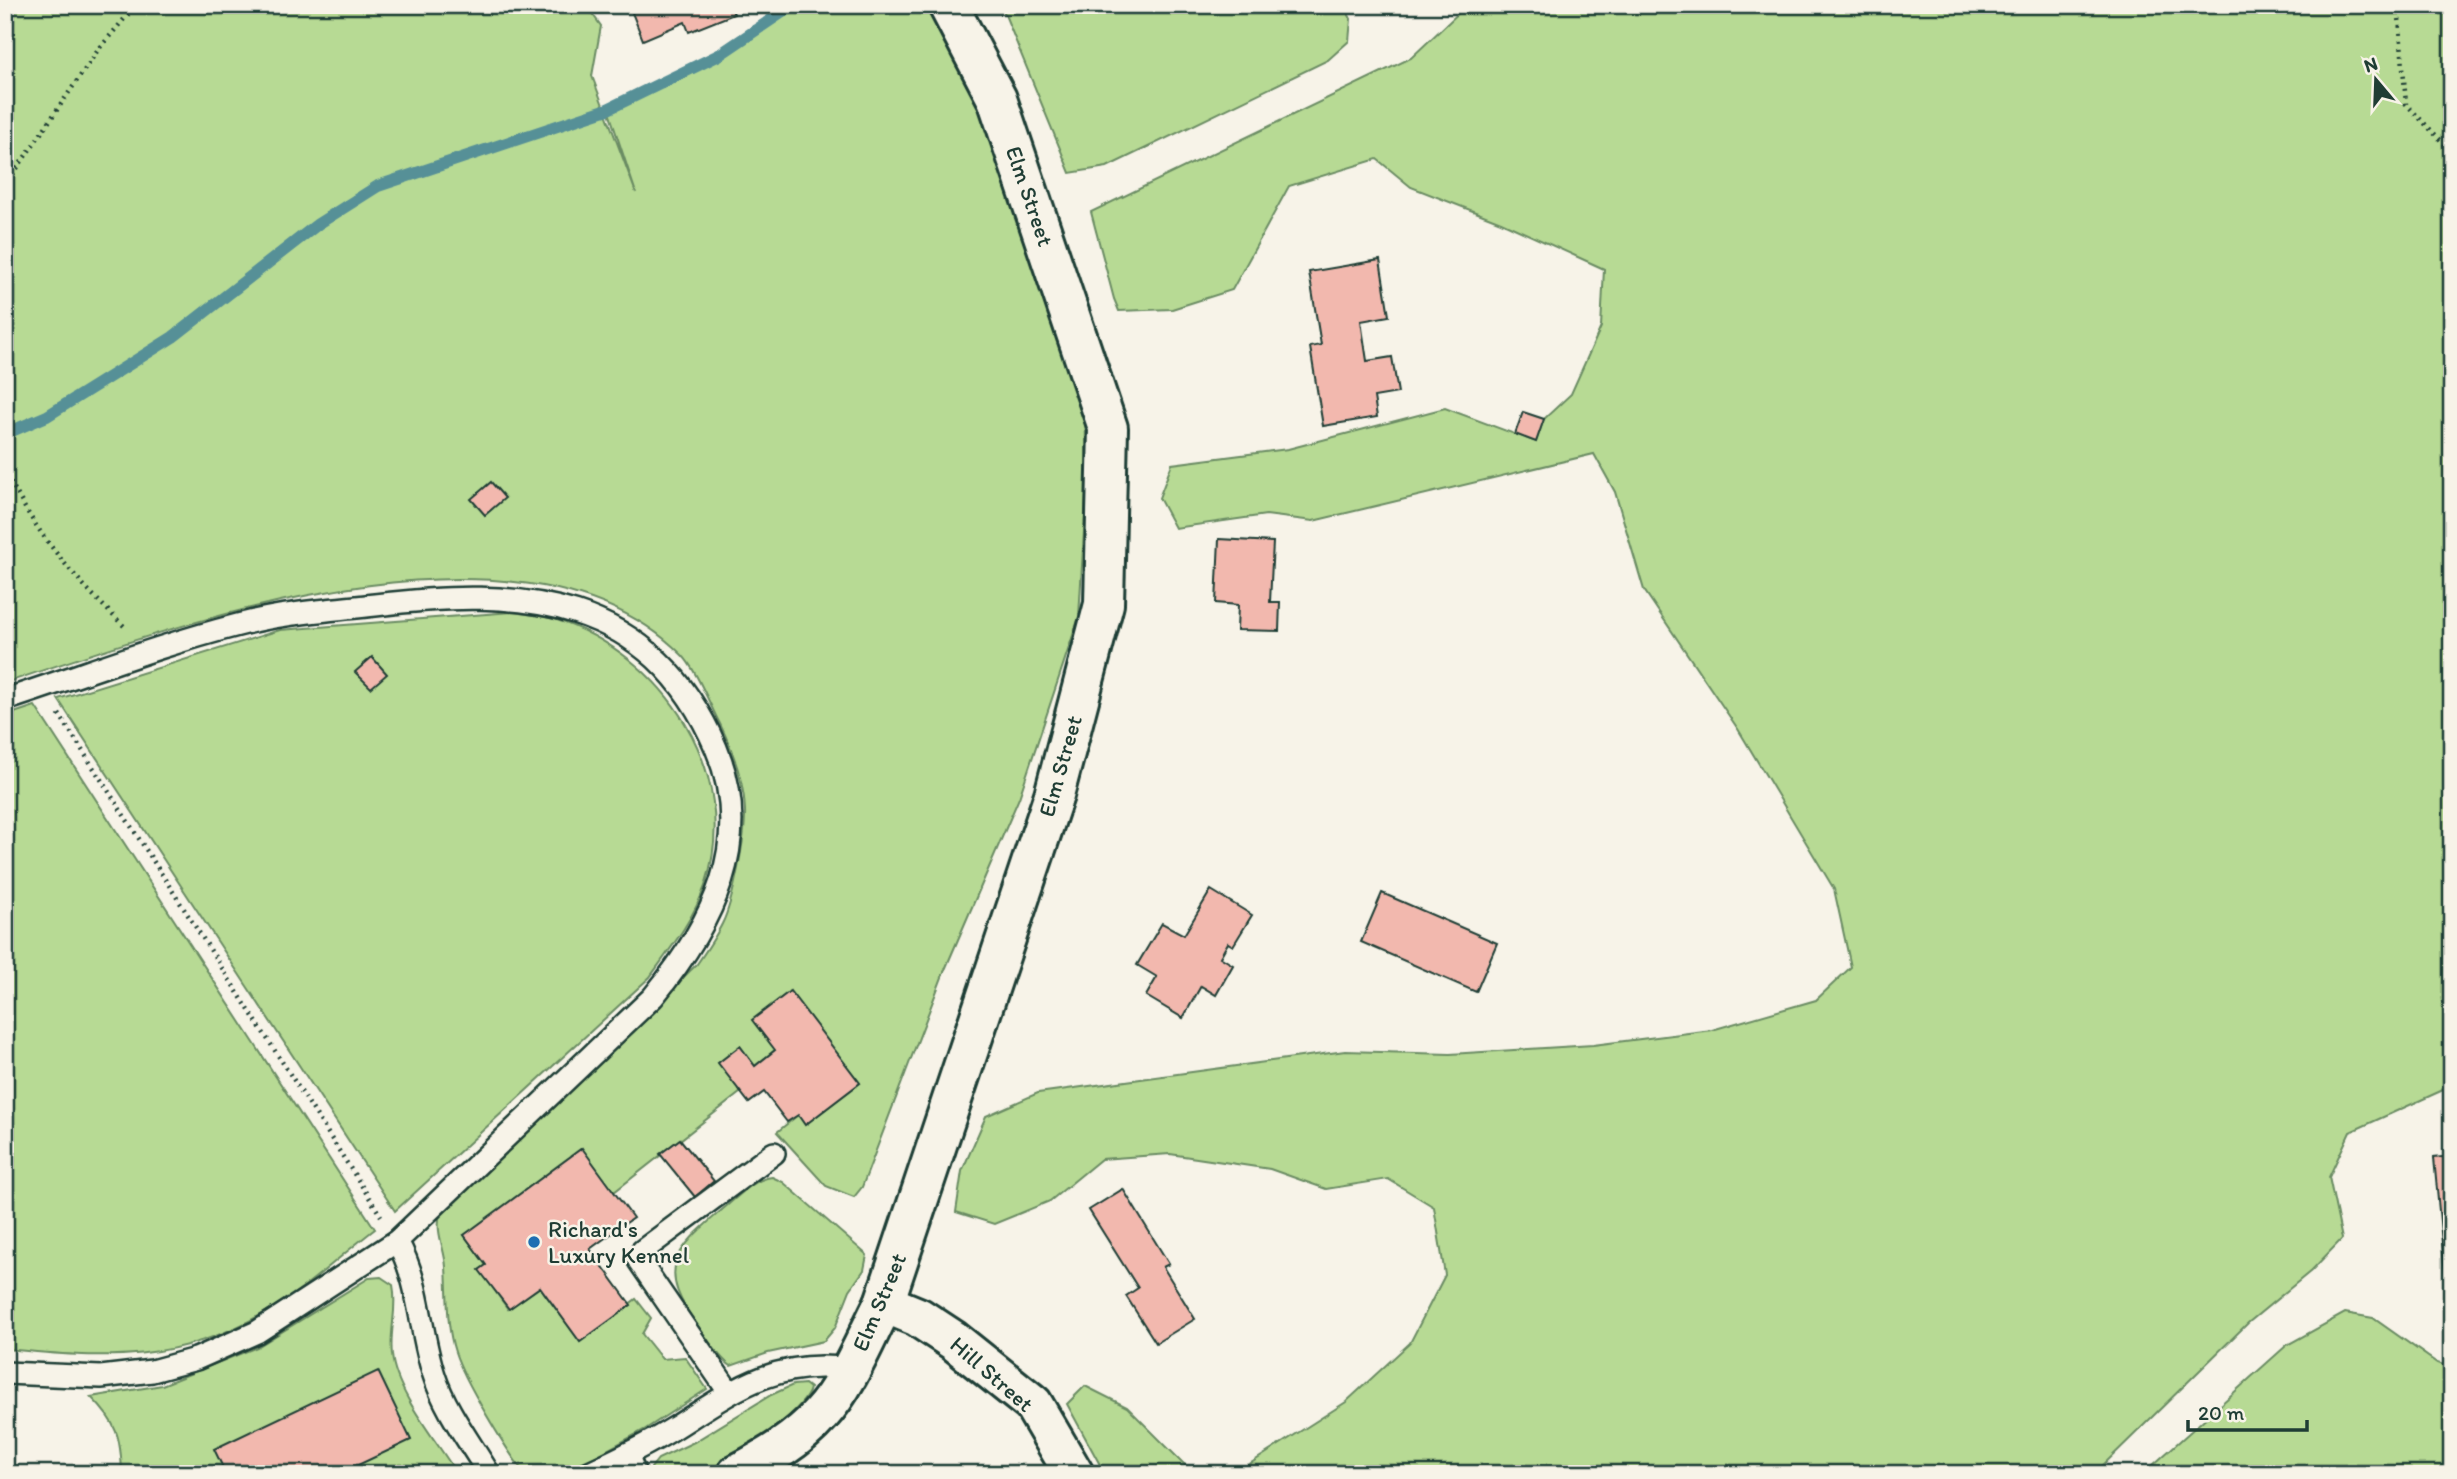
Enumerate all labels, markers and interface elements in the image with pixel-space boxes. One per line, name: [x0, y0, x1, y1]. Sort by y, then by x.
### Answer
north arrow: [2342, 46, 2412, 116]
text: N: [2361, 51, 2380, 77]
street label: Elm Street: [1000, 142, 1060, 250]
street label: Elm Street: [1032, 712, 1088, 820]
place label: Richard's Luxury Kennel: [548, 1215, 690, 1269]
marker: Richard's Luxury Kennel: [526, 1234, 542, 1250]
street label: Elm Street: [846, 1248, 912, 1355]
street label: Hill Street: [945, 1330, 1040, 1418]
scale bar: [2188, 1388, 2306, 1432]
text: 20 m: [2198, 1400, 2245, 1425]

